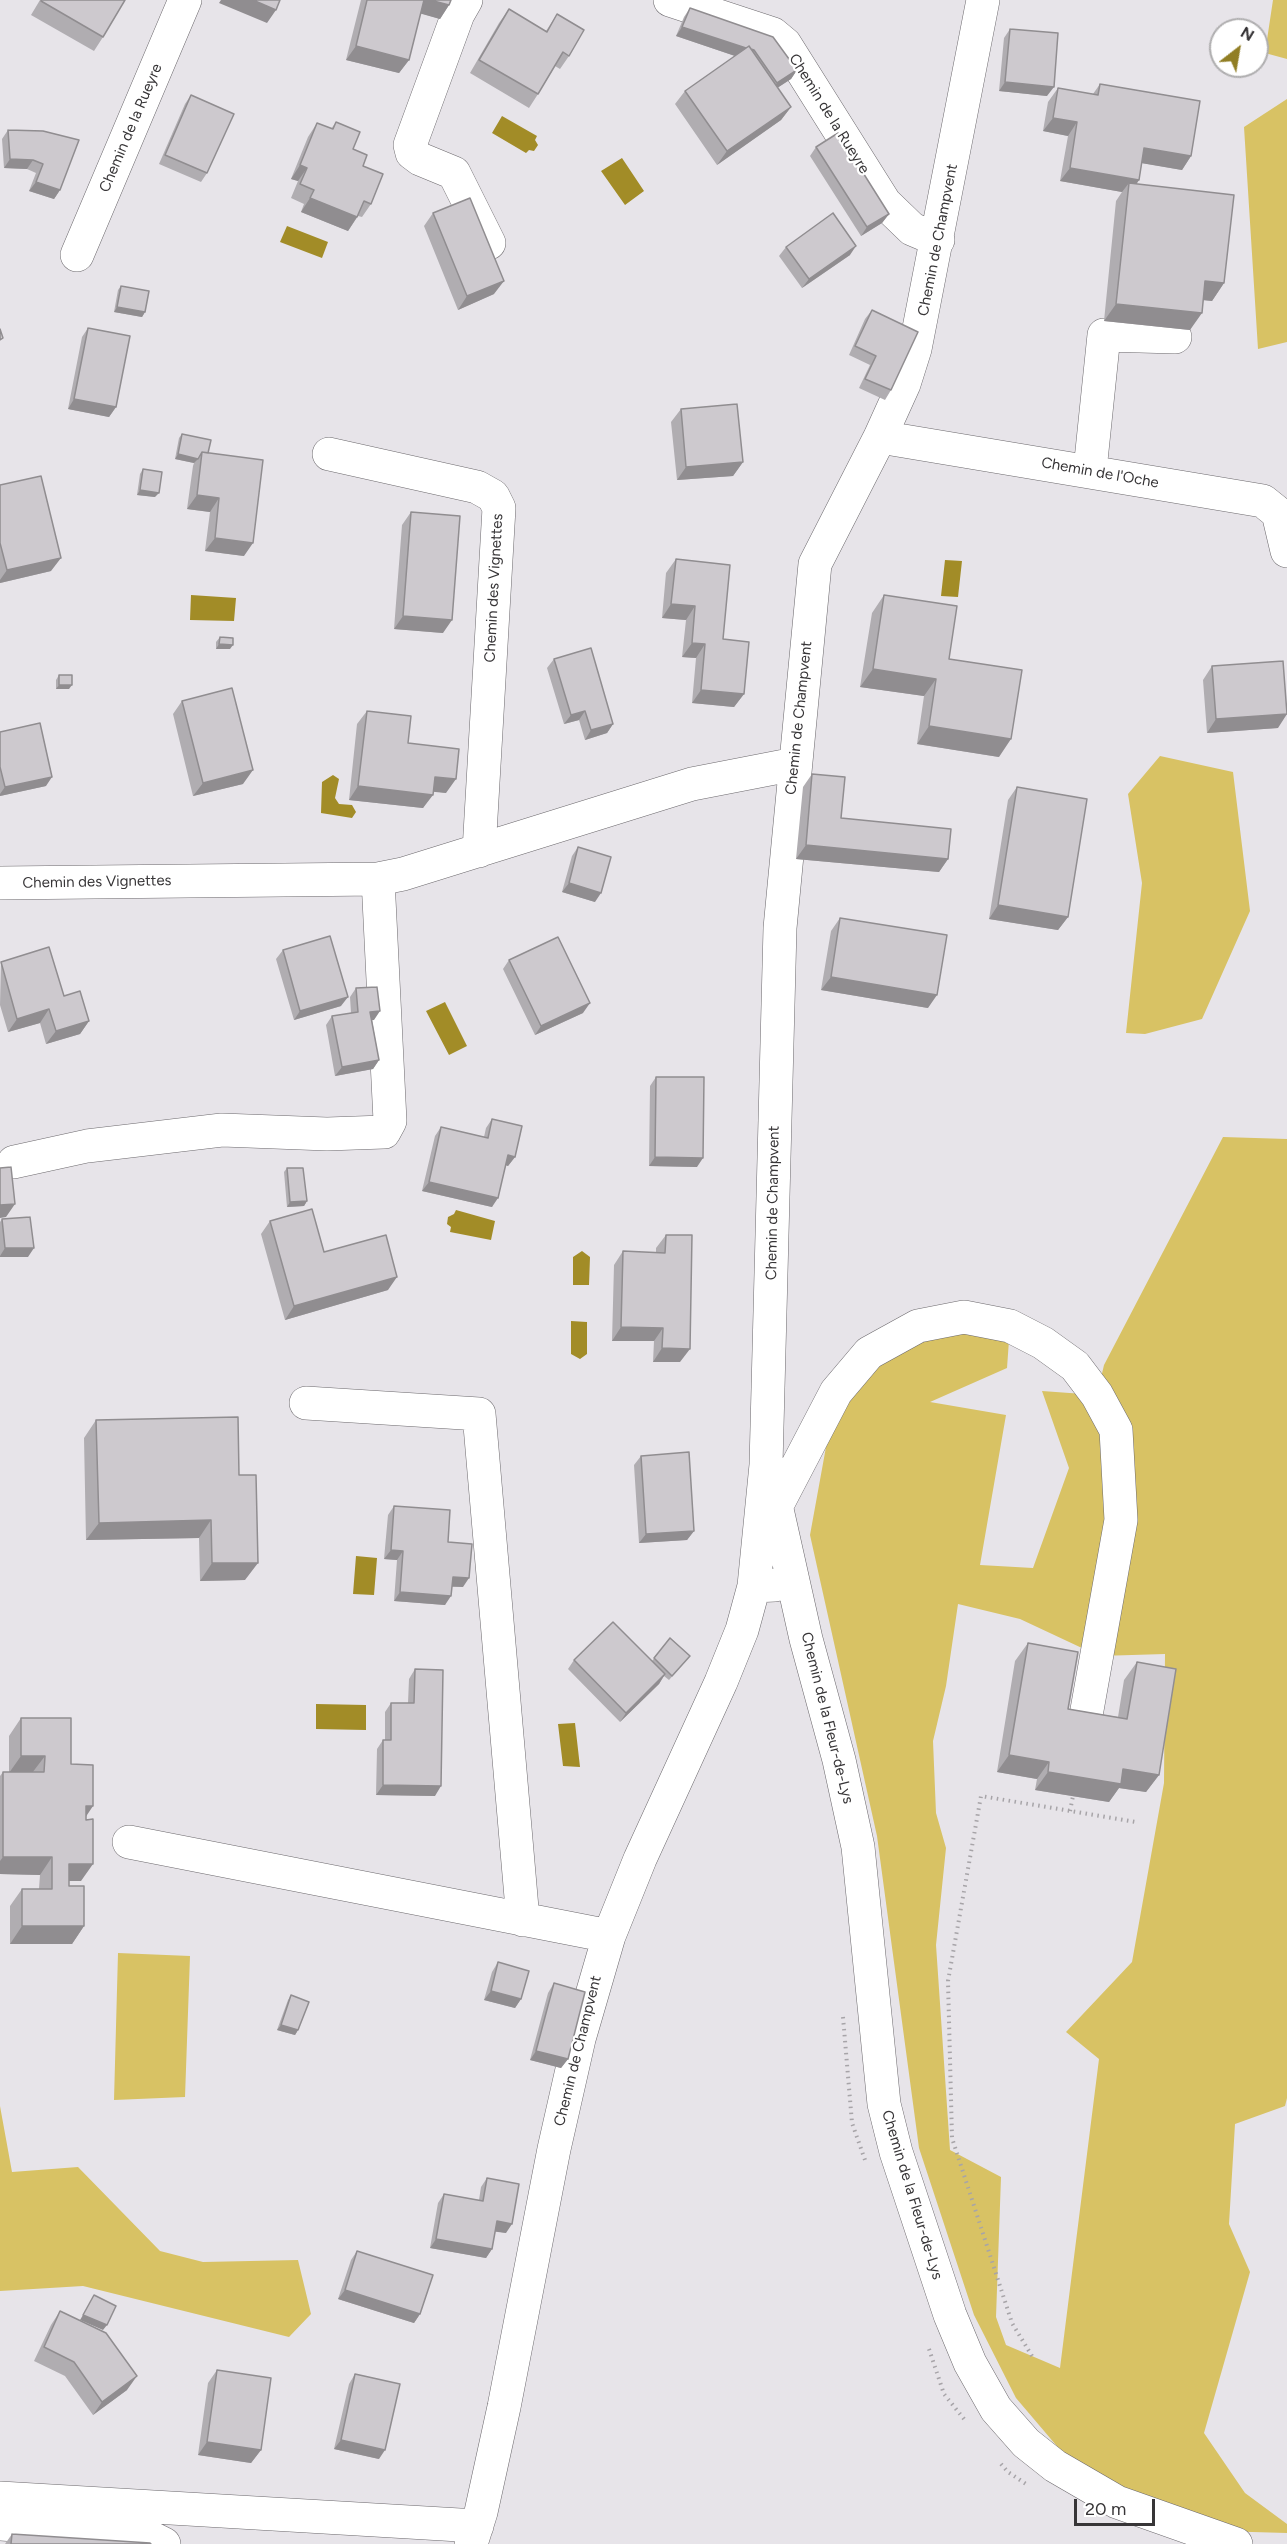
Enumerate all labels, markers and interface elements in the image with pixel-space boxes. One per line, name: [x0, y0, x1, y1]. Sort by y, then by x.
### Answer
north arrow: [1209, 18, 1269, 78]
text: N: [1237, 23, 1258, 45]
street label: Chemin de la Rueyre: [785, 51, 873, 177]
street label: Chemin de la Rueyre: [96, 61, 166, 195]
street label: Chemin de Champvent: [914, 162, 962, 318]
street label: Chemin de l'Oche: [1040, 454, 1160, 492]
street label: Chemin des Vignettes: [481, 513, 507, 663]
street label: Chemin de Champvent: [782, 640, 816, 796]
street label: Chemin des Vignettes: [22, 872, 172, 892]
street label: Chemin de Champvent: [763, 1126, 783, 1280]
street label: Chemin de la Fleur-de-Lys: [797, 1630, 857, 1806]
street label: Chemin de Champvent: [551, 1974, 605, 2128]
street label: Chemin de la Fleur-de-Lys: [878, 2108, 946, 2282]
scale bar: [1077, 2487, 1158, 2525]
text: 20 m: [1085, 2498, 1126, 2520]

